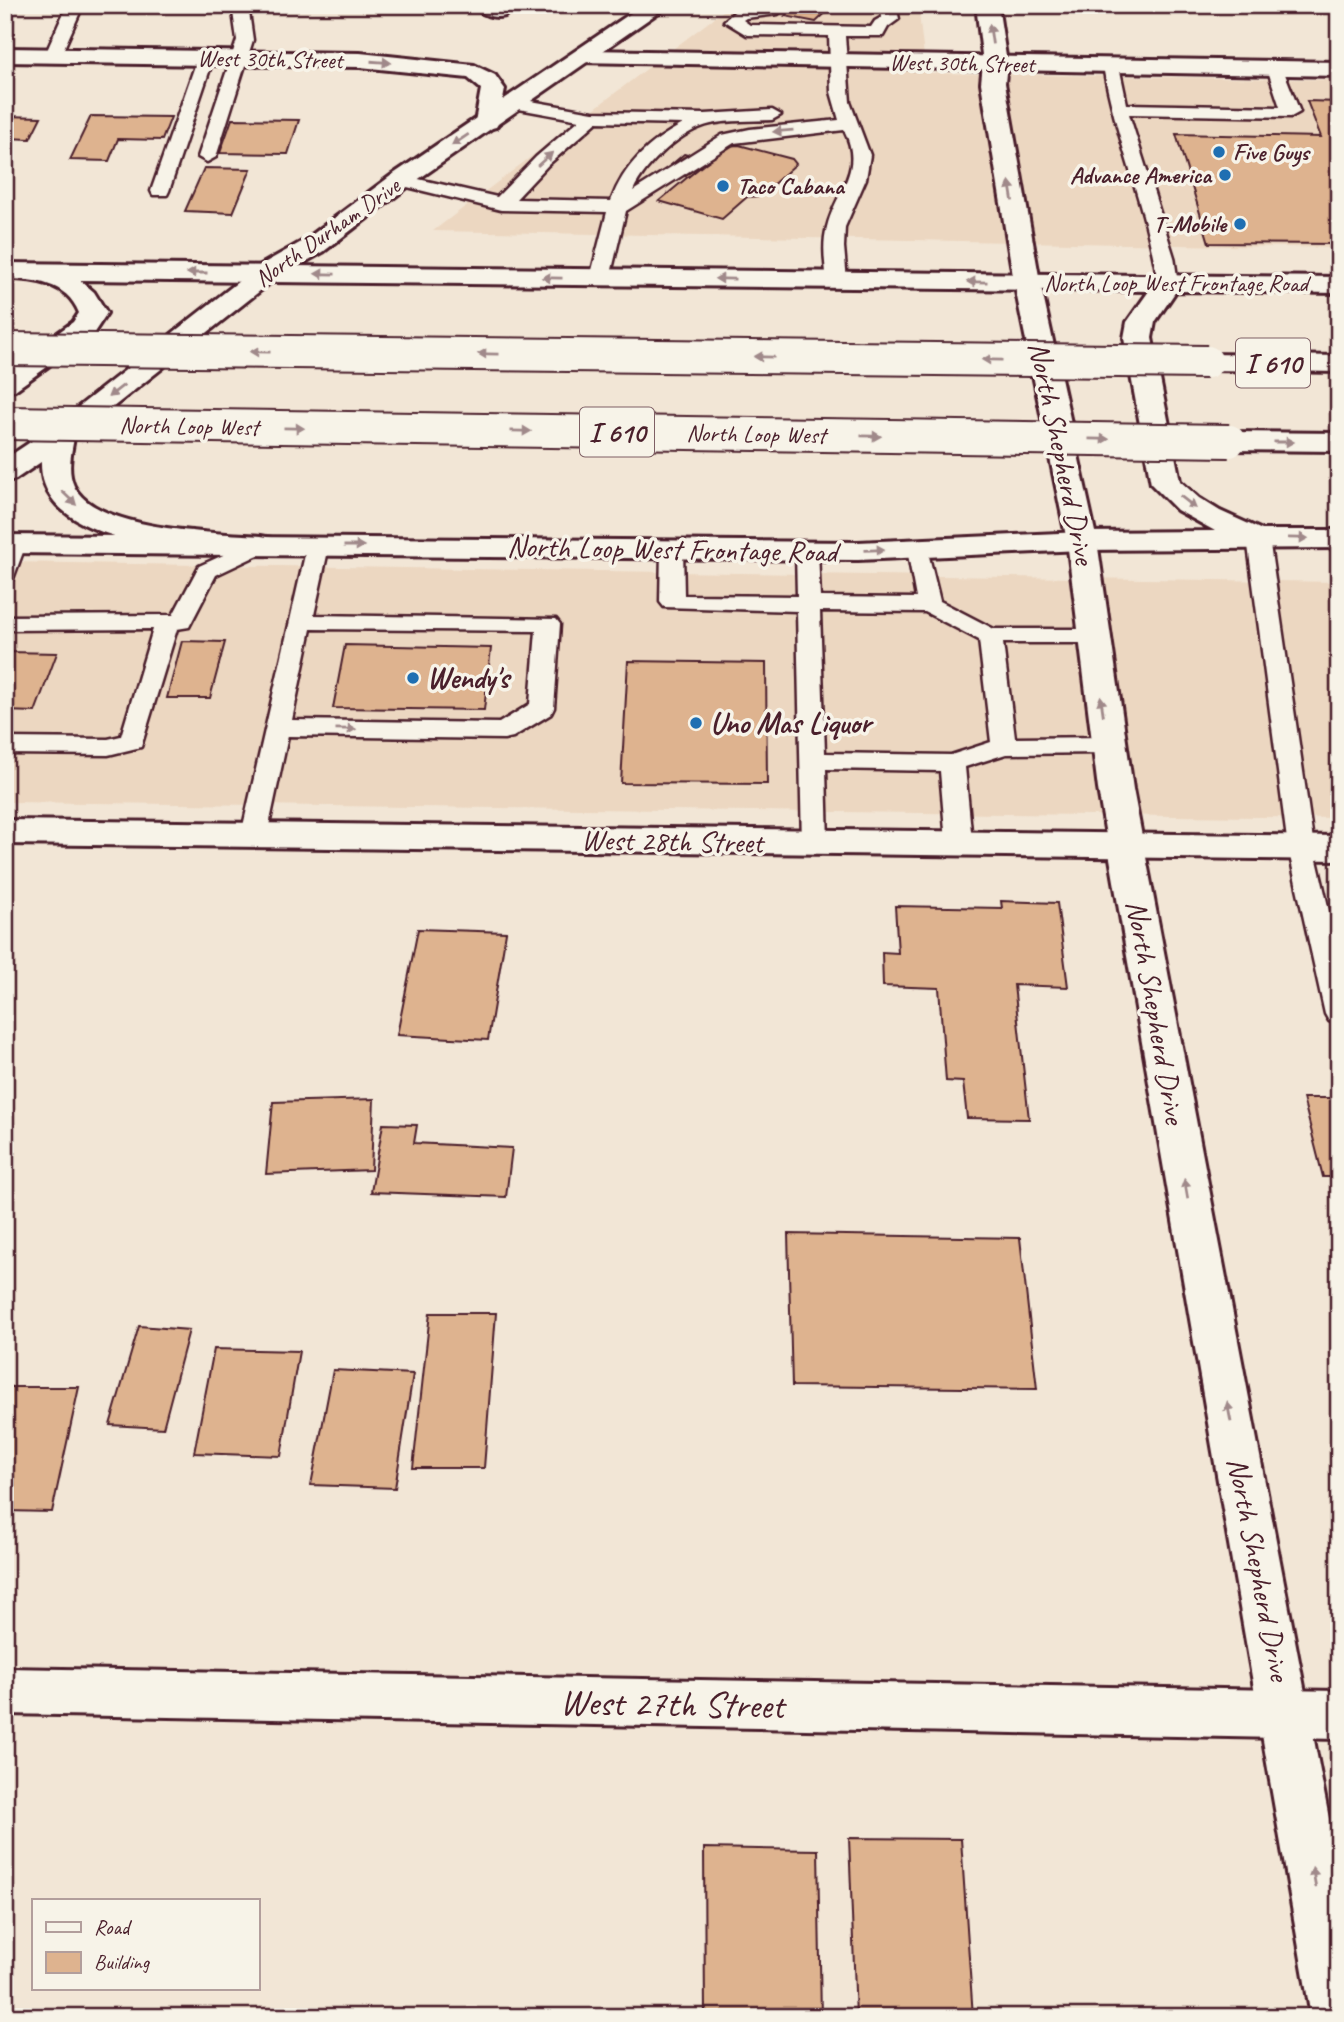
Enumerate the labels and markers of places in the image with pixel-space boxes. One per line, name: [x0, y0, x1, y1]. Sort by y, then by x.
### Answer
place label: Five Guys: [1233, 137, 1311, 167]
marker: Five Guys: [1211, 144, 1227, 160]
place label: Advance America: [1070, 160, 1213, 190]
marker: Advance America: [1217, 167, 1233, 183]
place label: Taco Cabana: [737, 171, 846, 201]
marker: Taco Cabana: [715, 178, 731, 194]
place label: T-Mobile: [1153, 209, 1228, 239]
marker: T-Mobile: [1232, 216, 1248, 232]
place label: Wendy's: [427, 659, 512, 697]
marker: Wendy's: [405, 670, 421, 686]
place label: Uno Mas Liquor: [710, 704, 874, 742]
marker: Uno Mas Liquor: [688, 715, 704, 731]

